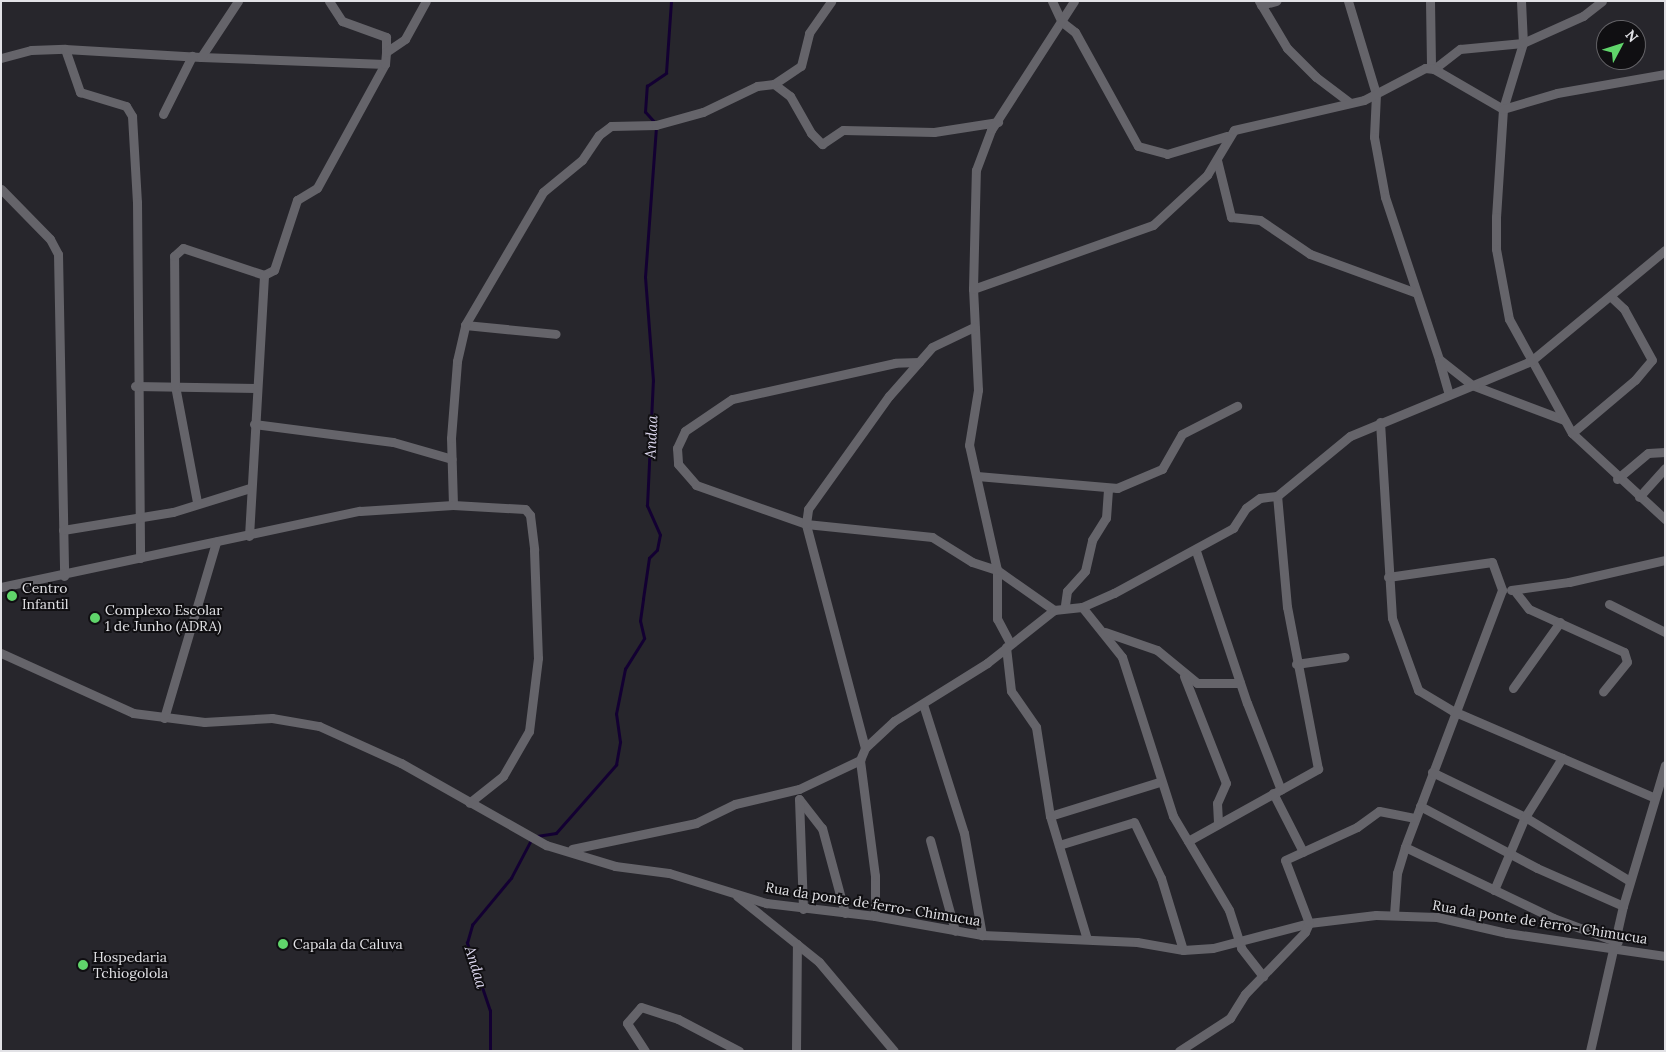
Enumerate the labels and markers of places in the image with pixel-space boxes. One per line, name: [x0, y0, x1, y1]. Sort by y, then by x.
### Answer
place label: Centro Infantil: [22, 580, 69, 612]
marker: Centro Infantil: [6, 590, 18, 602]
place label: Complexo Escolar 1 de Junho (ADRA): [105, 602, 222, 634]
marker: Complexo Escolar 1 de Junho (ADRA): [89, 612, 101, 624]
place label: Capala da Caluva: [293, 936, 403, 952]
marker: Capala da Caluva: [277, 938, 289, 950]
place label: Hospedaria Tchiogolola: [93, 949, 168, 982]
marker: Hospedaria Tchiogolola: [77, 959, 89, 971]

